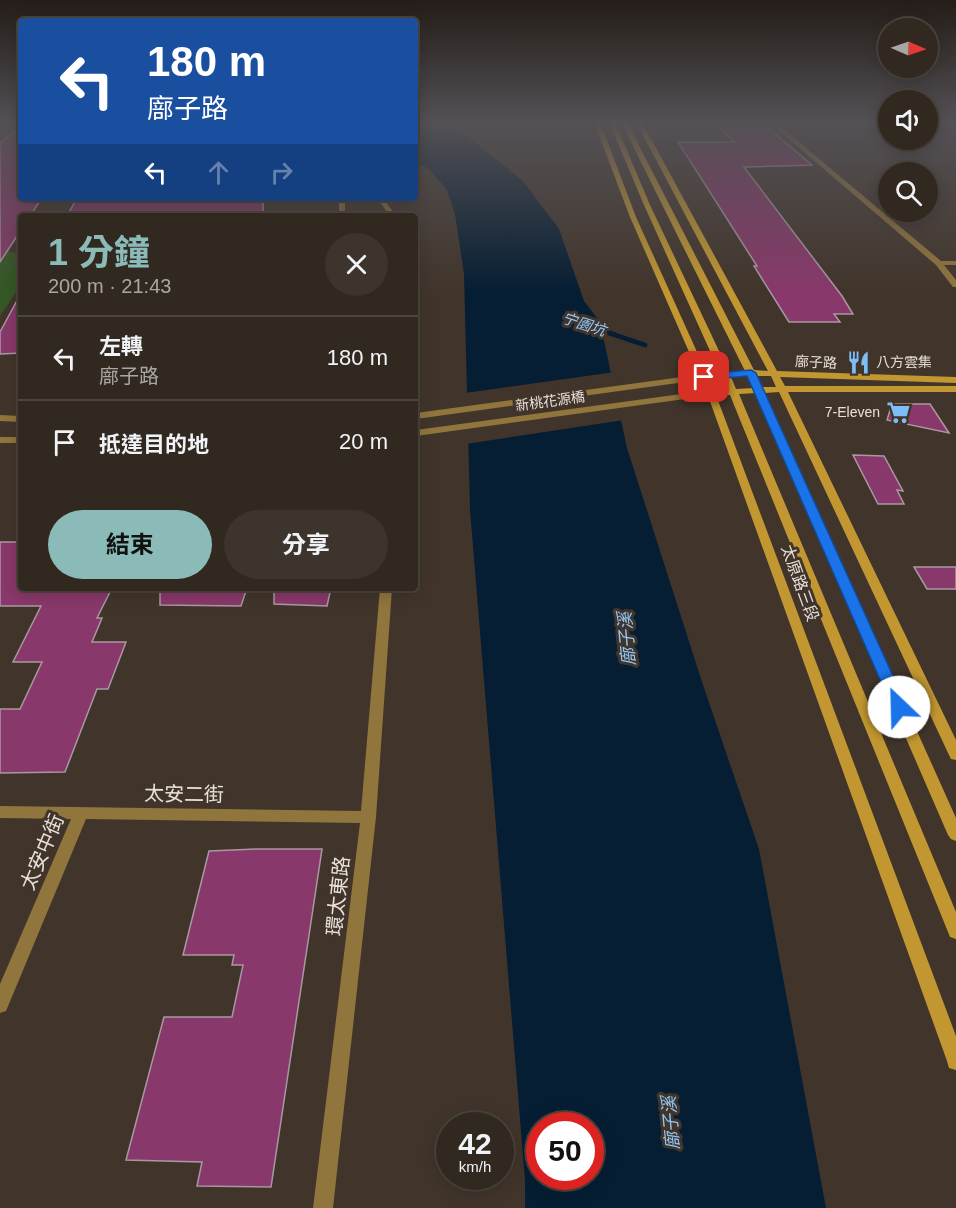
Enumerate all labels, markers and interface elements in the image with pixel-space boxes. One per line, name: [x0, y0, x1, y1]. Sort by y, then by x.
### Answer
north arrow: [878, 18, 938, 78]
map controls: [878, 18, 938, 222]
text: 180 m: [147, 38, 266, 85]
icon: left: [48, 42, 126, 120]
button: sound: [878, 90, 938, 150]
text: 廍子路: [147, 94, 228, 124]
icon: left: [139, 156, 172, 189]
icon: ahead: [202, 156, 235, 189]
icon: right: [265, 156, 298, 189]
button: search: [878, 162, 938, 222]
text: 1 分鐘: [48, 232, 150, 273]
button: close: [325, 233, 388, 296]
text: 200 m · 21:43: [48, 275, 171, 297]
water label: 宁園坑: [560, 309, 610, 340]
text: 左轉: [99, 334, 143, 359]
icon: left: [48, 342, 81, 375]
text: 180 m: [327, 345, 388, 370]
restaurant icon: 八方雲集: [845, 349, 871, 375]
pin: [678, 351, 729, 402]
street label: 廍子路: [795, 353, 837, 371]
place label: 八方雲集: [876, 354, 932, 370]
icon: arrive: [687, 360, 720, 393]
text: 廍子路: [99, 365, 159, 387]
street label: 新桃花源橋: [514, 388, 586, 414]
supermarket icon: 7-Eleven: [885, 399, 911, 425]
place label: 7-Eleven: [825, 404, 880, 420]
icon: arrive: [48, 426, 81, 459]
text: 20 m: [339, 429, 388, 454]
text: 抵達目的地: [99, 432, 209, 457]
button: 結束: [48, 510, 212, 579]
button: 分享: [224, 510, 388, 579]
street label: 太原路三段: [778, 542, 822, 624]
water label: 廍子溪: [614, 608, 639, 667]
position arrow: [867, 675, 931, 739]
street label: 太安二街: [144, 782, 224, 806]
street label: 太安中街: [16, 811, 68, 893]
street label: 環太東路: [323, 855, 353, 937]
water label: 廍子溪: [658, 1092, 683, 1151]
speed limit sign: 50: [526, 1112, 604, 1190]
text: 42: [458, 1127, 492, 1160]
text: km/h: [459, 1158, 491, 1175]

